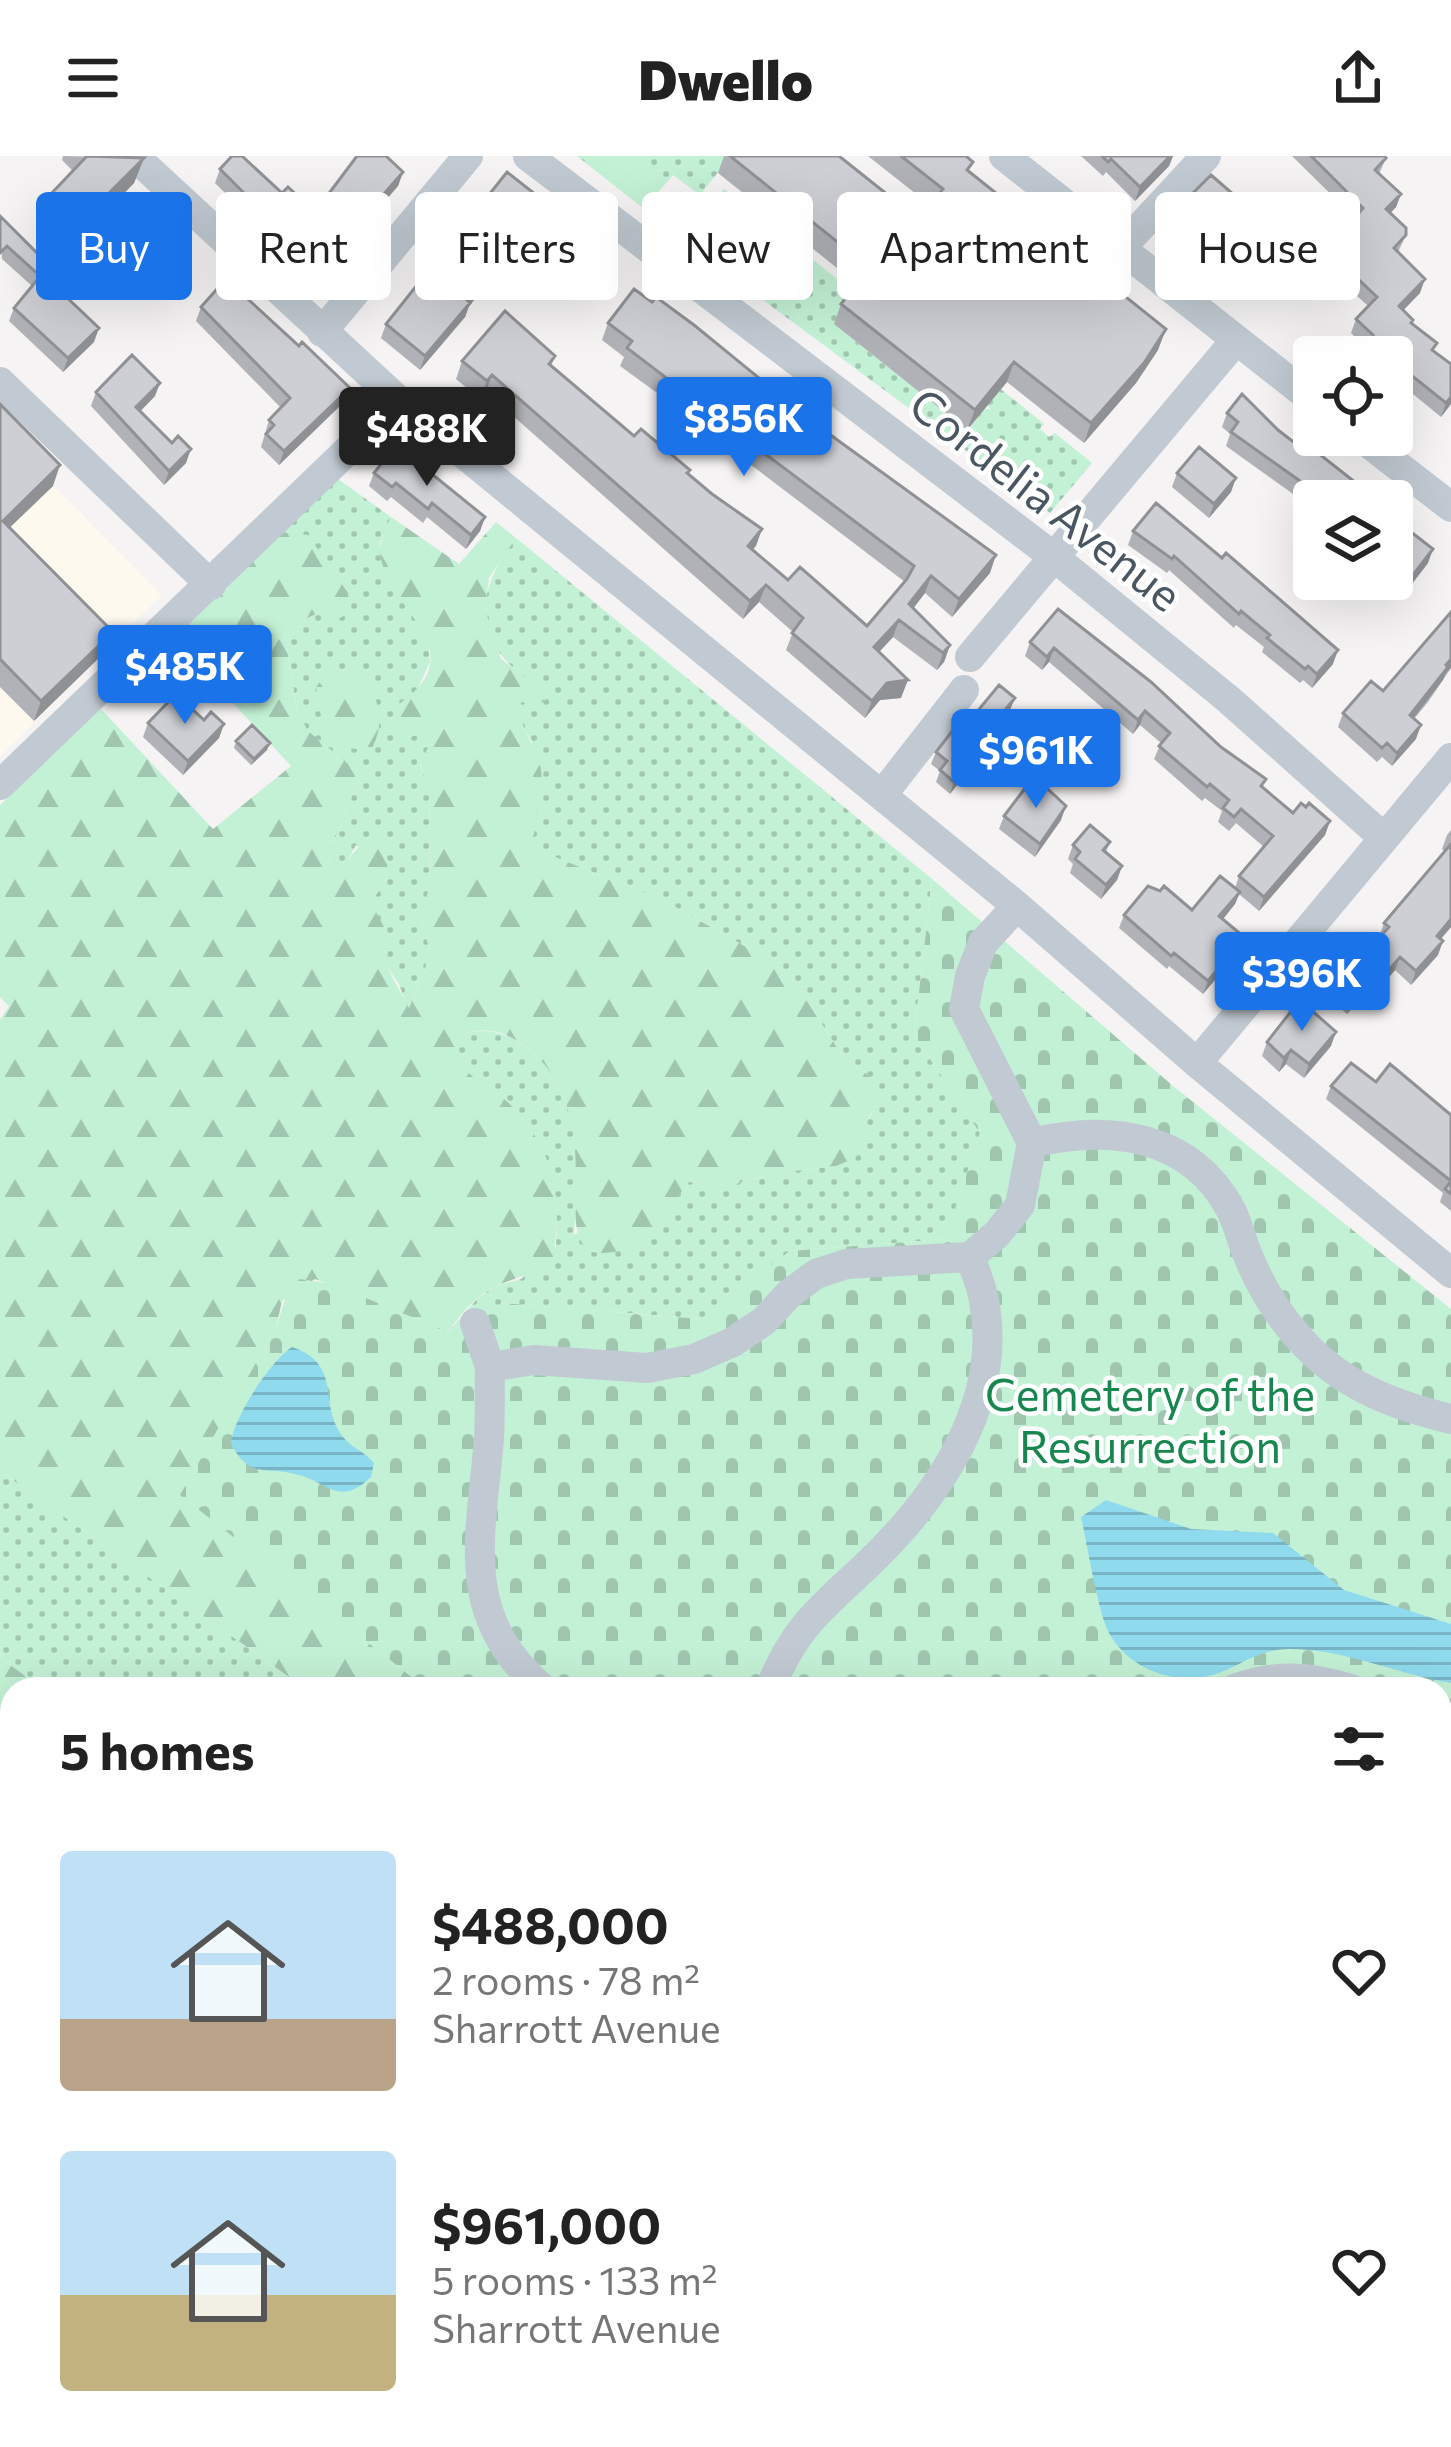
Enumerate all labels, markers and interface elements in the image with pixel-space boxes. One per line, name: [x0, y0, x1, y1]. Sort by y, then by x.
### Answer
icon: menu: [60, 45, 126, 111]
text: Dwello: [638, 45, 813, 111]
icon: share: [1325, 45, 1391, 111]
chip: Buy: [36, 192, 192, 300]
chip: Rent: [216, 192, 391, 300]
chip: Filters: [415, 192, 618, 300]
chip: New: [642, 192, 813, 300]
chip: Apartment: [837, 192, 1131, 300]
chip: House: [1155, 192, 1360, 300]
map controls: [1293, 336, 1413, 600]
button: locate: [1293, 336, 1413, 456]
street label: Cordelia Avenue: [900, 375, 1194, 621]
pin: $856K: [660, 377, 828, 479]
pin: $488K: [343, 387, 511, 489]
text: $856K: [684, 392, 804, 440]
text: $488K: [366, 402, 488, 450]
button: layers: [1293, 480, 1413, 600]
pin: $485K: [101, 625, 269, 727]
text: $485K: [125, 640, 245, 688]
pin: $961K: [952, 709, 1120, 811]
text: $961K: [978, 724, 1094, 772]
pin: $396K: [1218, 932, 1386, 1034]
text: $396K: [1242, 947, 1362, 995]
park label: Cemetery of the Resurrection: [985, 1365, 1315, 1472]
icon: filters: [1326, 1716, 1392, 1782]
text: 5 homes: [60, 1718, 255, 1781]
text: $488,000: [432, 1892, 669, 1955]
icon: home: [156, 1899, 300, 2043]
icon: heart: [1326, 1938, 1392, 2004]
text: 2 rooms · 78 m²: [432, 1955, 700, 2003]
text: Sharrott Avenue: [432, 2003, 721, 2051]
text: $961,000: [432, 2192, 661, 2255]
icon: home: [156, 2199, 300, 2343]
icon: heart: [1326, 2238, 1392, 2304]
text: 5 rooms · 133 m²: [432, 2255, 718, 2303]
text: Sharrott Avenue: [432, 2303, 721, 2351]

